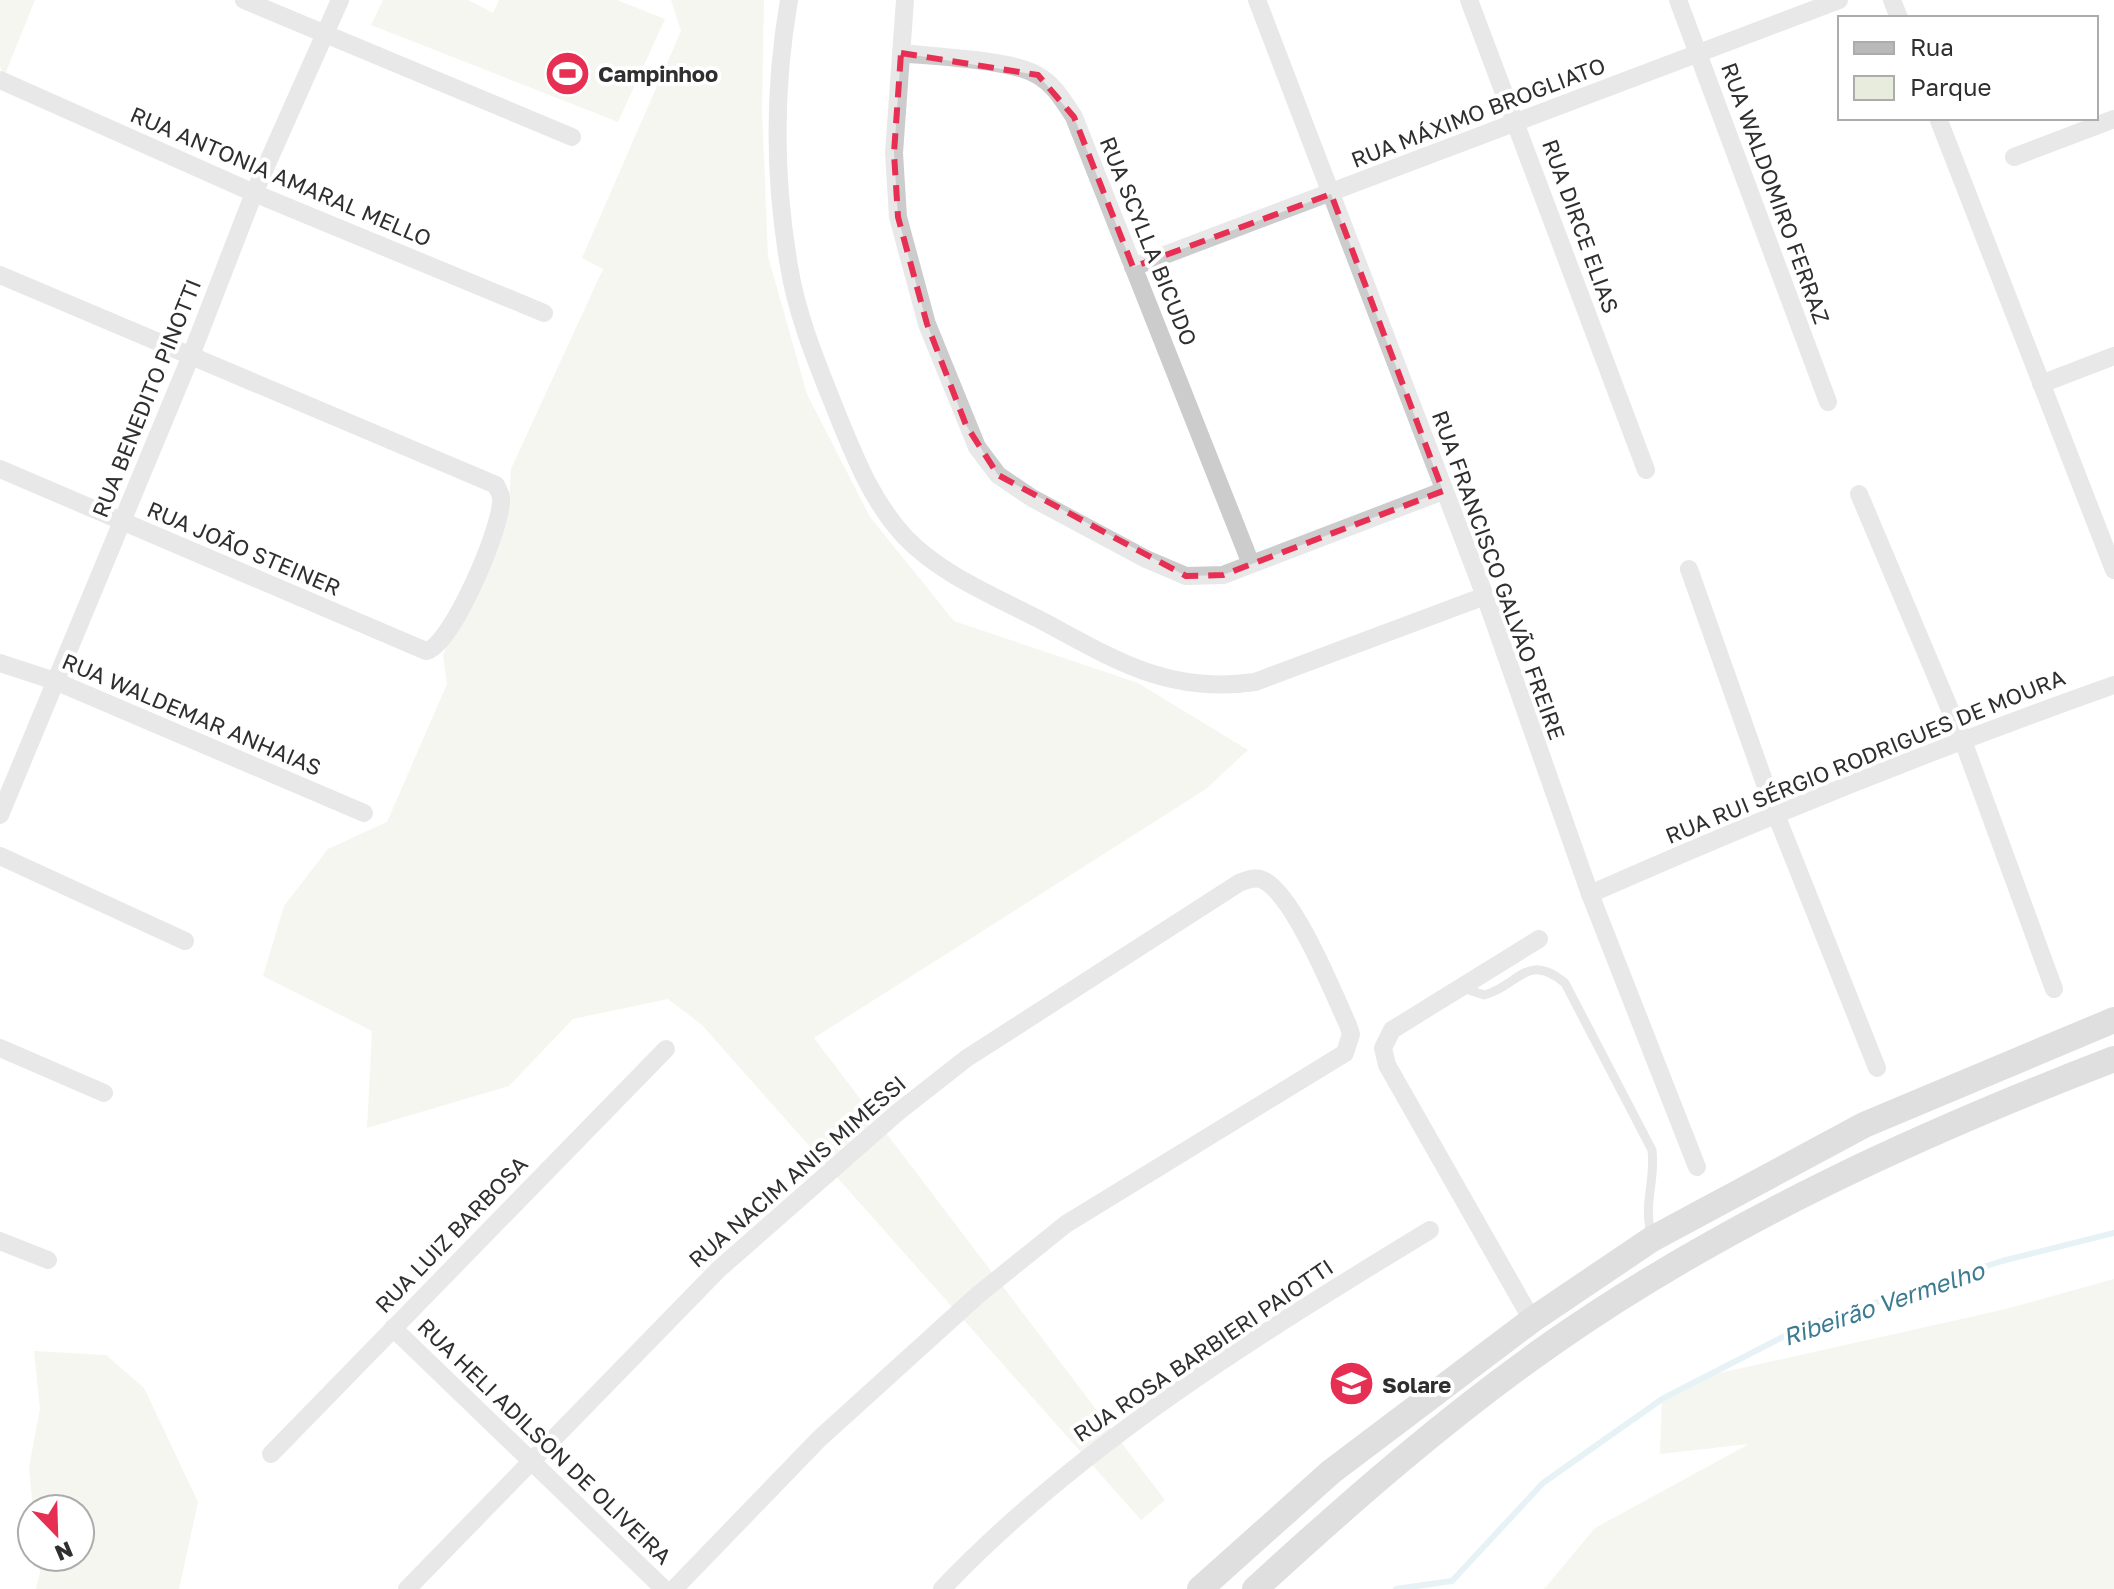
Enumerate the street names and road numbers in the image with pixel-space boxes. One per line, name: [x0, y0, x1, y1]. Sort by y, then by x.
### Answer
street label: RUA MÁXIMO BROGLIATO: [1347, 51, 1609, 173]
street label: RUA WALDOMIRO FERRAZ: [1716, 59, 1836, 327]
street label: RUA ANTONIA AMARAL MELLO: [127, 100, 435, 252]
street label: RUA SCYLLA BICUDO: [1095, 132, 1203, 350]
street label: RUA DIRCE ELIAS: [1537, 135, 1625, 317]
street label: RUA BENEDITO PINOTTI: [86, 275, 206, 521]
street label: RUA FRANCISCO GALVÃO FREIRE: [1427, 407, 1571, 743]
street label: RUA JOÃO STEINER: [143, 495, 345, 601]
street label: RUA WALDEMAR ANHAIAS: [58, 647, 326, 781]
street label: RUA RUI SÉRGIO RODRIGUES DE MOURA: [1661, 663, 2069, 849]
street label: RUA NACIM ANIS MIMESSI: [683, 1069, 911, 1273]
street label: RUA LUIZ BARBOSA: [369, 1150, 533, 1318]
street label: RUA ROSA BARBIERI PAIOTTI: [1068, 1253, 1338, 1447]
street label: RUA HELI ADILSON DE OLIVEIRA: [413, 1312, 678, 1570]

